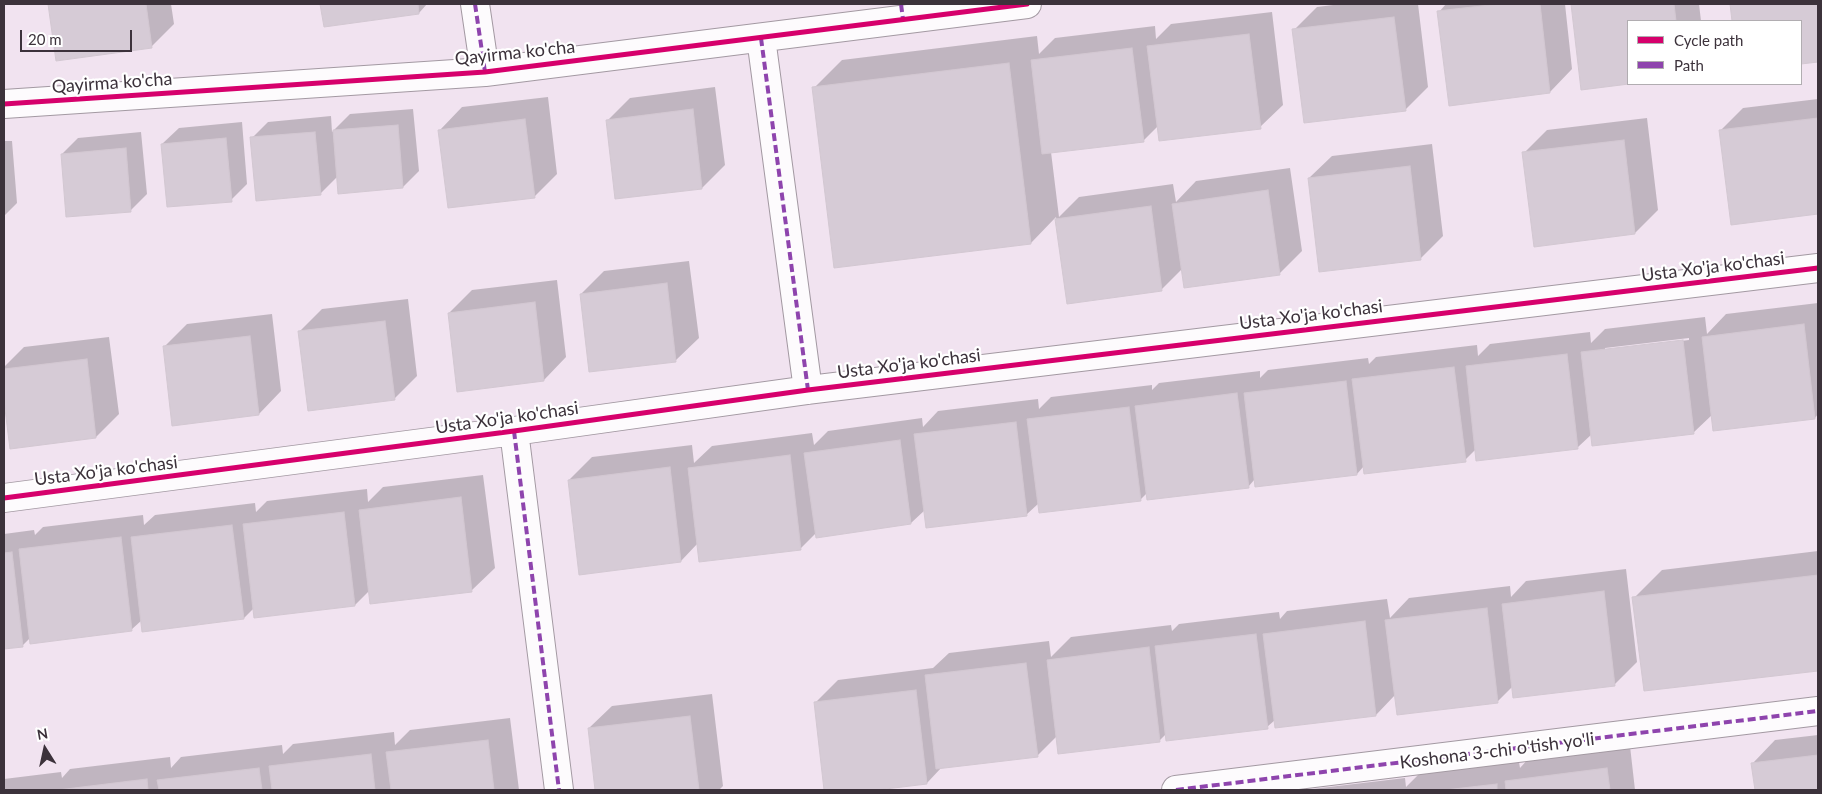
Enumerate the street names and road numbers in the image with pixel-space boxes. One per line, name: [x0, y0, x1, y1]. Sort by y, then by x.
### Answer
street label: Qayirma ko'cha: [454, 36, 576, 70]
street label: Qayirma ko'cha: [51, 68, 173, 98]
street label: Usta Xo'ja ko'chasi: [1640, 247, 1786, 287]
street label: Usta Xo'ja ko'chasi: [1238, 295, 1384, 335]
street label: Usta Xo'ja ko'chasi: [836, 344, 982, 384]
street label: Usta Xo'ja ko'chasi: [434, 397, 580, 439]
street label: Usta Xo'ja ko'chasi: [33, 451, 179, 491]
street label: Koshona 3-chi o'tish yo'li: [1398, 728, 1596, 774]

